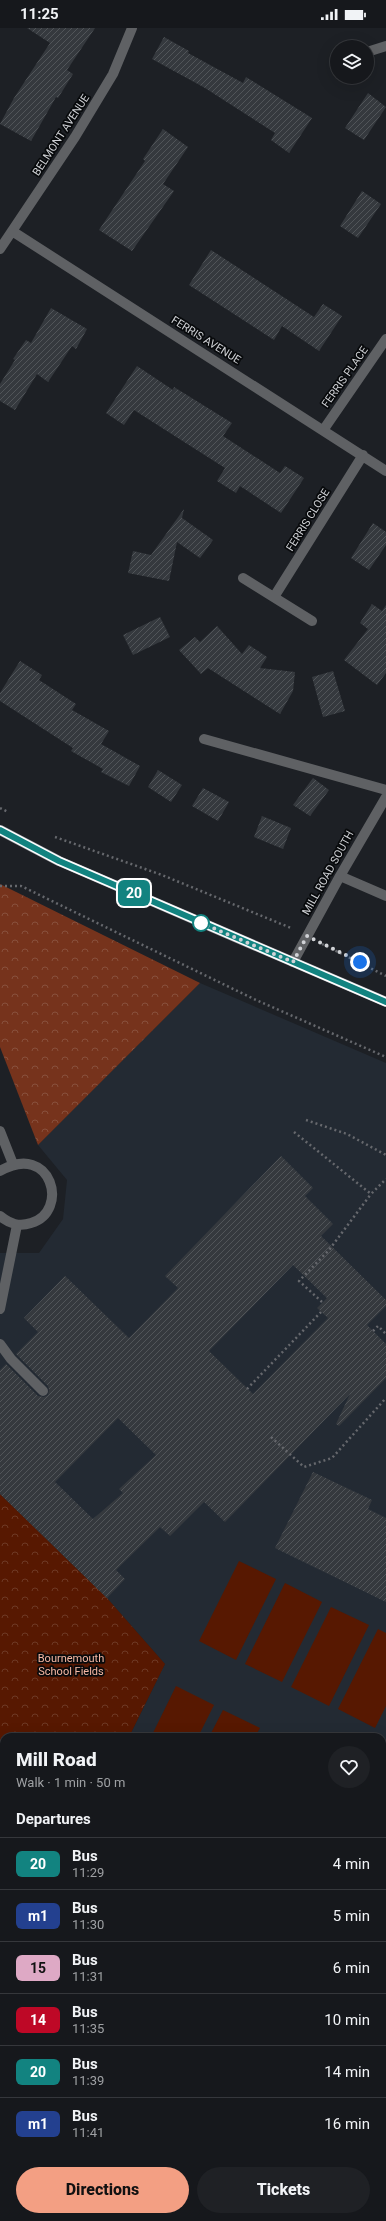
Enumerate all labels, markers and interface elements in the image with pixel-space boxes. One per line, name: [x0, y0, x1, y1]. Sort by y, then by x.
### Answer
text: 11:25: [20, 5, 59, 23]
map controls: [330, 40, 374, 84]
button: layers: [330, 40, 374, 84]
street label: BELMONT AVENUE: [30, 92, 92, 178]
street label: FERRIS AVENUE: [169, 313, 243, 367]
street label: FERRIS PLACE: [319, 344, 371, 410]
street label: FERRIS CLOSE: [284, 486, 332, 554]
street label: MILL ROAD SOUTH: [299, 829, 357, 917]
line badge: 20: [116, 880, 152, 906]
text: 20: [126, 885, 142, 901]
unlabelled marker: [192, 914, 210, 932]
your location: [350, 952, 370, 972]
park label: Bournemouth School Fields: [38, 1652, 104, 1678]
button: heart: [328, 1746, 370, 1788]
text: Mill Road: [16, 1748, 97, 1771]
text: Walk · 1 min · 50 m: [16, 1775, 125, 1790]
text: Departures: [16, 1810, 91, 1828]
text: Bus: [72, 1847, 98, 1865]
text: 4 min: [333, 1855, 370, 1873]
text: 20: [30, 1856, 46, 1872]
text: 11:29: [72, 1865, 104, 1880]
text: Bus: [72, 1899, 98, 1917]
text: 5 min: [333, 1907, 370, 1925]
text: m1: [28, 1908, 48, 1924]
text: 11:30: [72, 1917, 104, 1932]
text: Bus: [72, 1951, 98, 1969]
text: 6 min: [333, 1959, 370, 1977]
text: 15: [30, 1960, 46, 1976]
text: 11:31: [72, 1969, 104, 1984]
text: Bus: [72, 2003, 98, 2021]
text: 10 min: [324, 2011, 370, 2029]
text: 14: [30, 2012, 46, 2028]
text: 11:35: [72, 2021, 104, 2036]
text: Bus: [72, 2055, 98, 2073]
text: 14 min: [324, 2063, 370, 2081]
text: 20: [30, 2064, 46, 2080]
text: 11:39: [72, 2073, 104, 2088]
text: Bus: [72, 2107, 98, 2125]
text: 16 min: [324, 2115, 370, 2133]
text: m1: [28, 2116, 48, 2132]
text: 11:41: [72, 2125, 104, 2140]
button: Directions: [16, 2167, 189, 2213]
button: Tickets: [197, 2167, 370, 2213]

